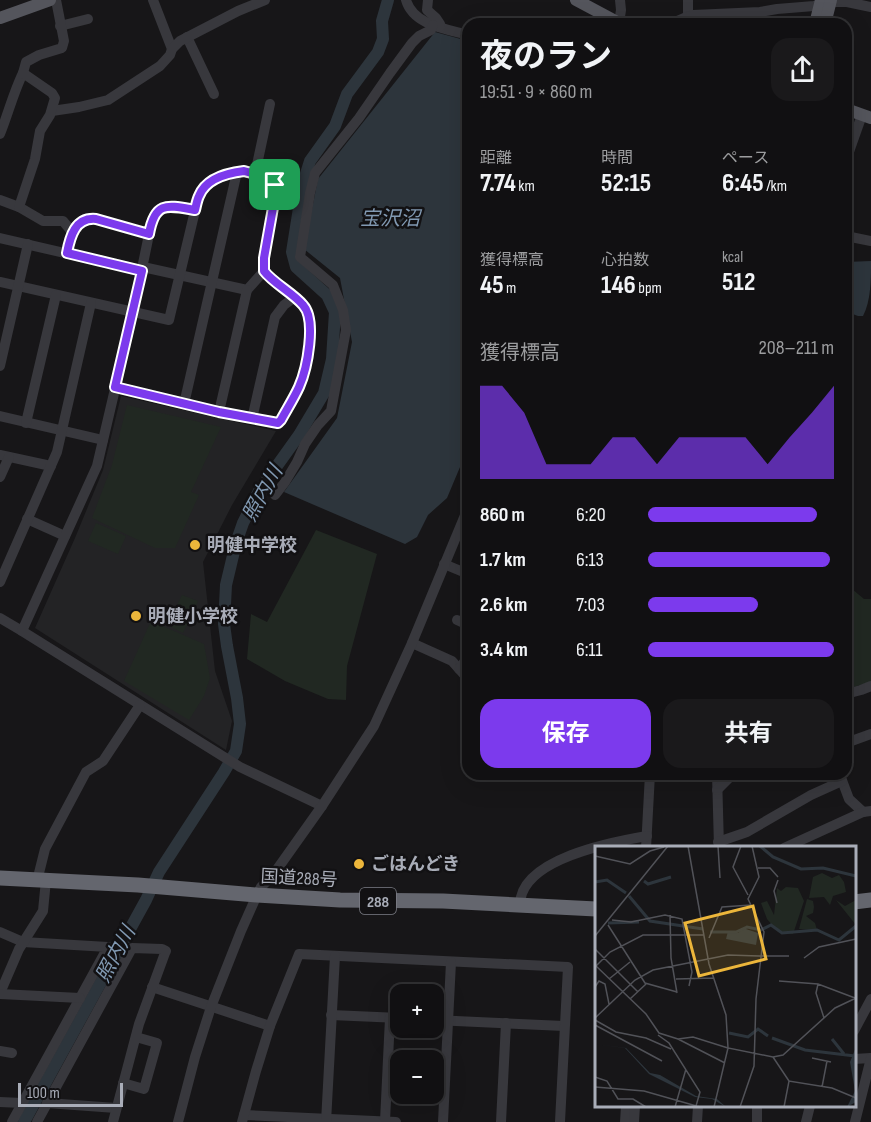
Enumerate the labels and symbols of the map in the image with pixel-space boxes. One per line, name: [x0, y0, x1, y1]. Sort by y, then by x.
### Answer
pin: [249, 159, 300, 210]
water label: 宝沢沼: [360, 207, 423, 231]
water label: 照内川: [238, 460, 289, 526]
place label: 明健中学校: [207, 535, 297, 556]
marker: 明健中学校: [188, 538, 202, 552]
place label: 明健小学校: [148, 606, 238, 627]
marker: 明健小学校: [129, 609, 143, 623]
inset map: [595, 846, 856, 1107]
place label: ごはんどき: [371, 854, 460, 875]
marker: ごはんどき: [352, 857, 366, 871]
street label: 国道288号: [260, 866, 338, 891]
road number: 288: [360, 888, 396, 914]
water label: 照内川: [91, 921, 142, 987]
scale bar: [18, 1080, 123, 1108]

